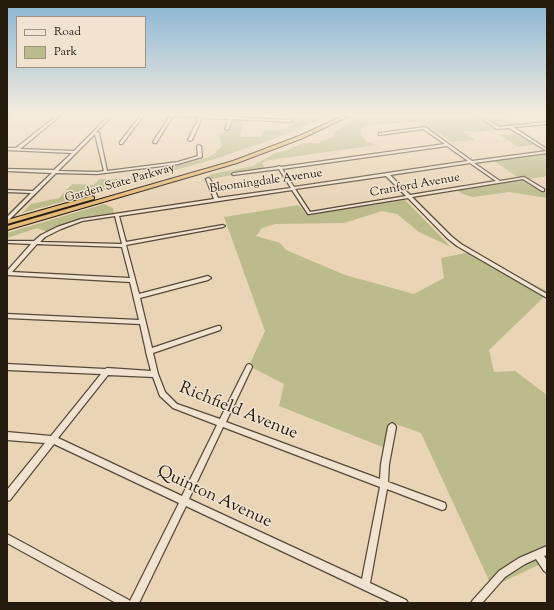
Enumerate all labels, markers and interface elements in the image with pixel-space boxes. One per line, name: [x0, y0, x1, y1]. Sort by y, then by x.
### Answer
legend: [16, 16, 146, 68]
text: Road: [54, 23, 81, 41]
text: Park: [54, 43, 77, 61]
street label: Garden State Parkway: [63, 161, 177, 207]
street label: Bloomingdale Avenue: [209, 167, 323, 197]
street label: Cranford Avenue: [369, 171, 461, 201]
street label: Richfield Avenue: [176, 379, 300, 445]
street label: Quinton Avenue: [153, 462, 275, 534]

